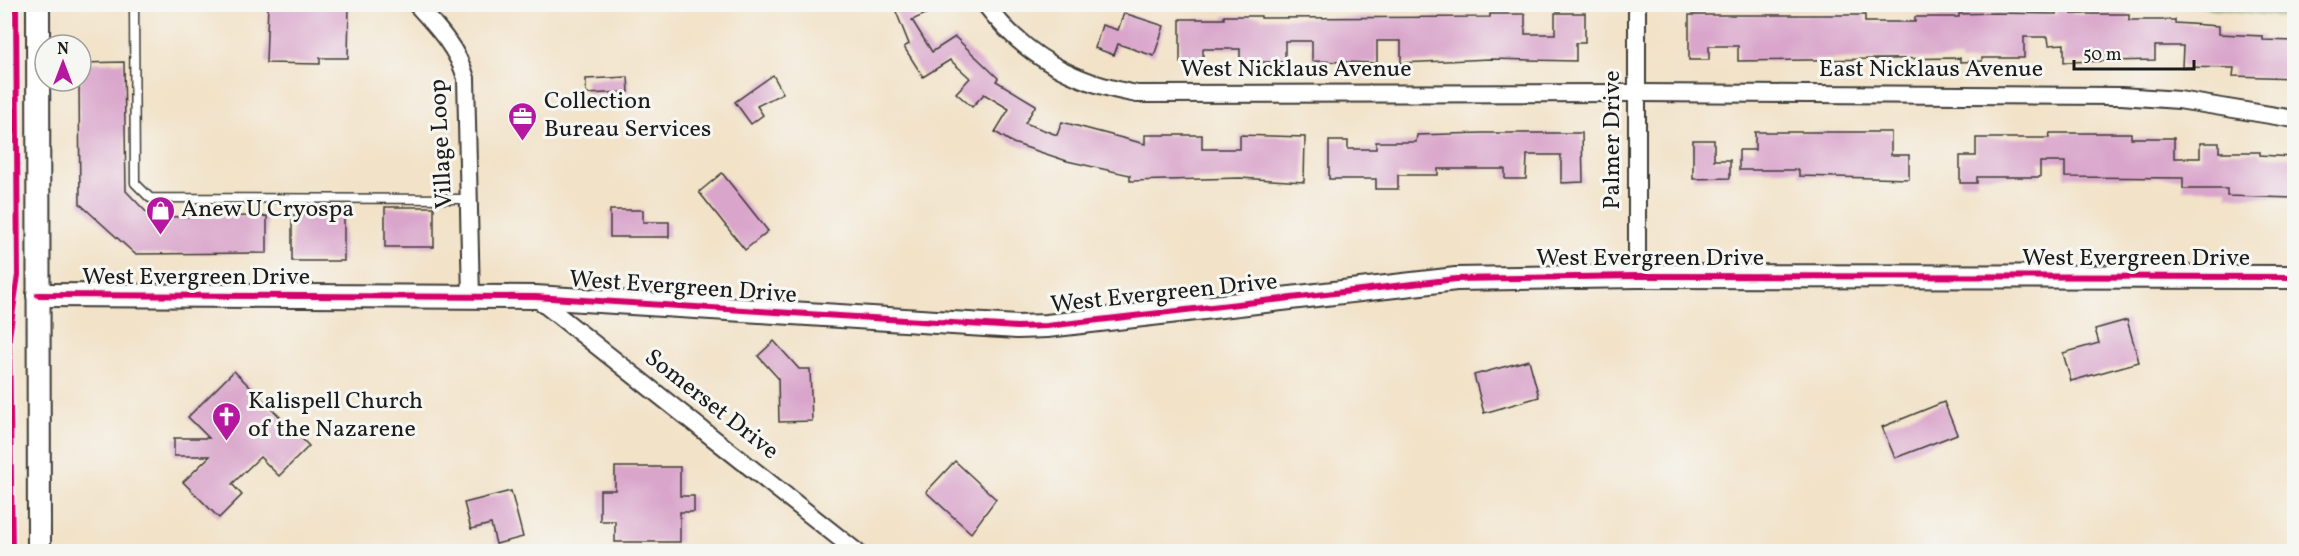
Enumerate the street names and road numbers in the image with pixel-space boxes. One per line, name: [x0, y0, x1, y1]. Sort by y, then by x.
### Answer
street label: West Nicklaus Avenue: [1180, 53, 1412, 87]
street label: East Nicklaus Avenue: [1819, 53, 2043, 87]
street label: Palmer Drive: [1596, 70, 1630, 210]
street label: Village Loop: [422, 78, 462, 210]
street label: West Evergreen Drive: [1536, 242, 1764, 276]
street label: West Evergreen Drive: [2022, 242, 2250, 276]
street label: West Evergreen Drive: [82, 261, 310, 295]
street label: West Evergreen Drive: [568, 263, 798, 313]
street label: West Evergreen Drive: [1049, 265, 1279, 323]
street label: Somerset Drive: [637, 342, 785, 468]

